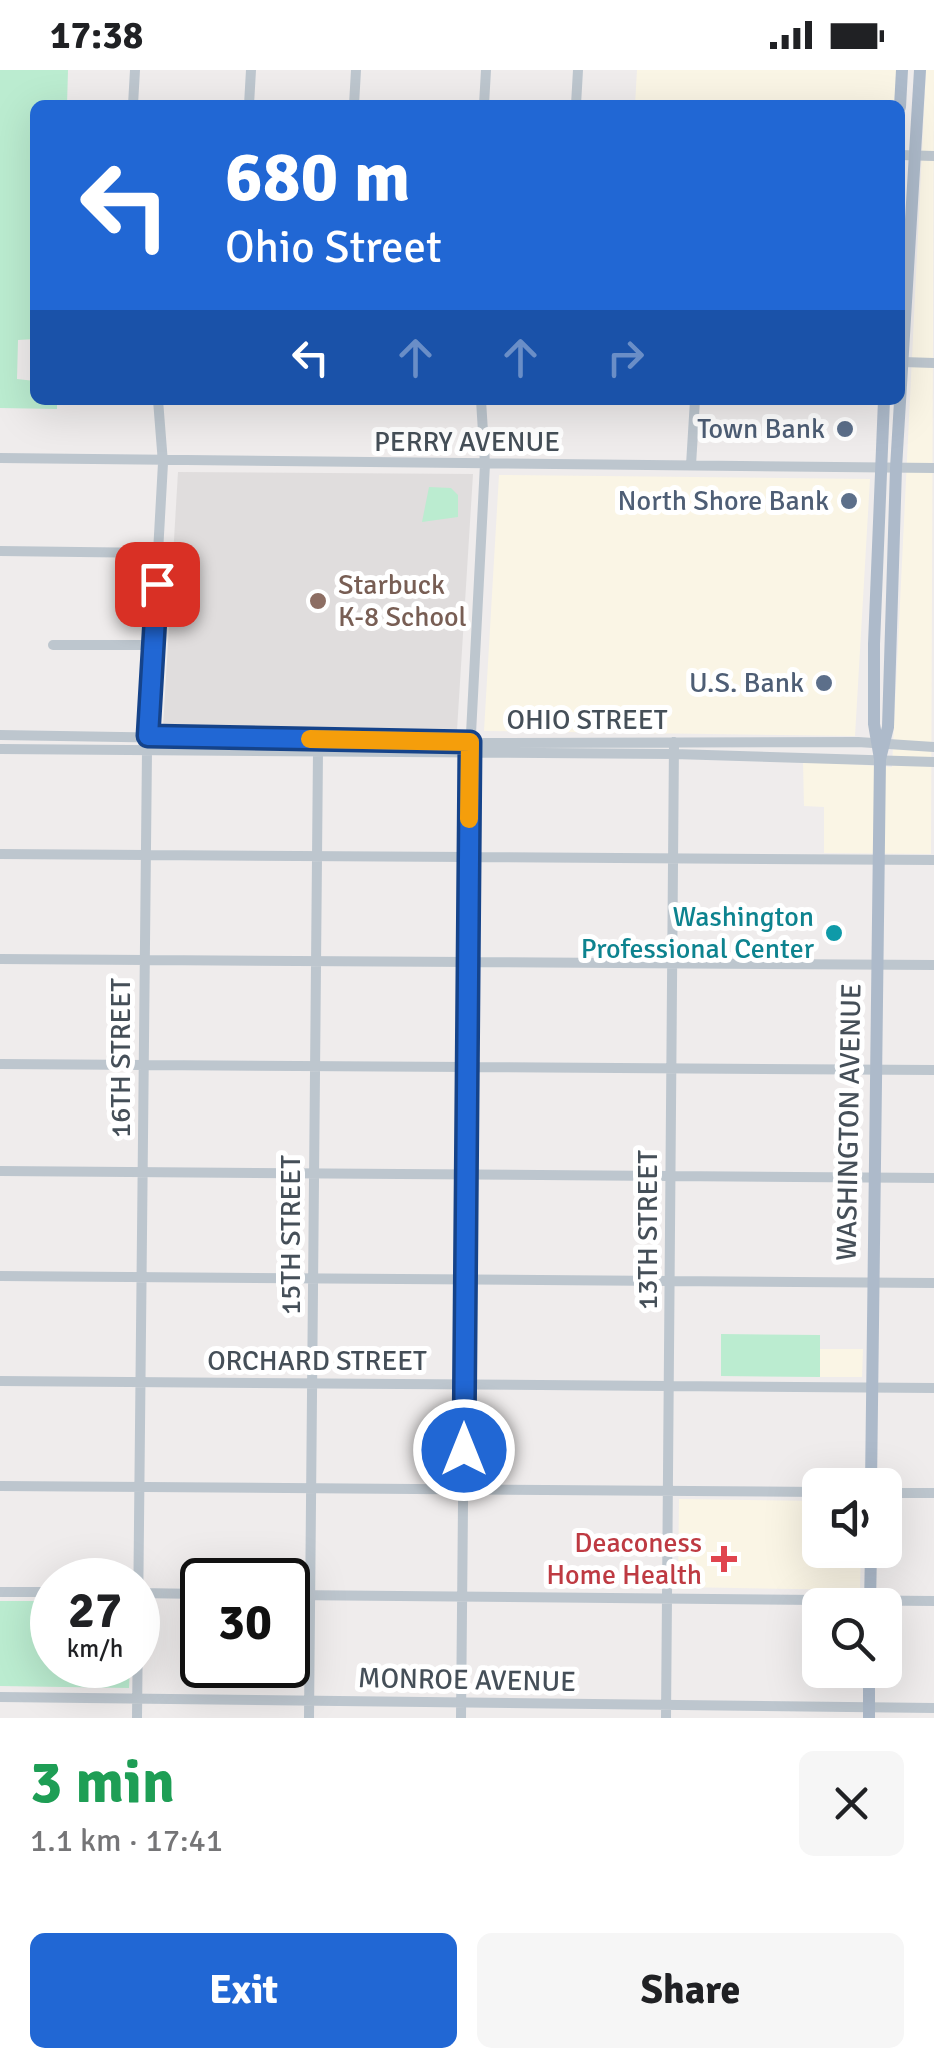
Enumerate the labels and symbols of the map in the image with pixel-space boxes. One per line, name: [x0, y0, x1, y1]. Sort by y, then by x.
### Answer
place label: Town Bank: [697, 412, 825, 446]
marker: Town Bank: [834, 418, 856, 440]
street label: PERRY AVENUE: [374, 425, 560, 459]
place label: North Shore Bank: [618, 484, 829, 518]
marker: North Shore Bank: [838, 490, 860, 512]
pin: [115, 542, 200, 627]
place label: Starbuck K-8 School: [338, 568, 467, 634]
marker: Starbuck K-8 School: [307, 590, 329, 612]
place label: U.S. Bank: [689, 666, 804, 700]
marker: U.S. Bank: [813, 672, 835, 694]
street label: OHIO STREET: [507, 703, 668, 737]
place label: Washington Professional Center: [581, 900, 815, 966]
marker: Washington Professional Center: [823, 922, 845, 944]
street label: 16TH STREET: [104, 978, 138, 1138]
street label: WASHINGTON AVENUE: [830, 983, 868, 1261]
street label: 13TH STREET: [631, 1150, 665, 1310]
street label: 15TH STREET: [274, 1155, 308, 1315]
street label: ORCHARD STREET: [207, 1344, 427, 1378]
position arrow: [412, 1398, 516, 1502]
place label: Deaconess Home Health: [546, 1526, 702, 1592]
marker: Deaconess Home Health: [711, 1546, 737, 1572]
speed limit sign: 30: [180, 1558, 310, 1688]
street label: MONROE AVENUE: [358, 1661, 576, 1699]

